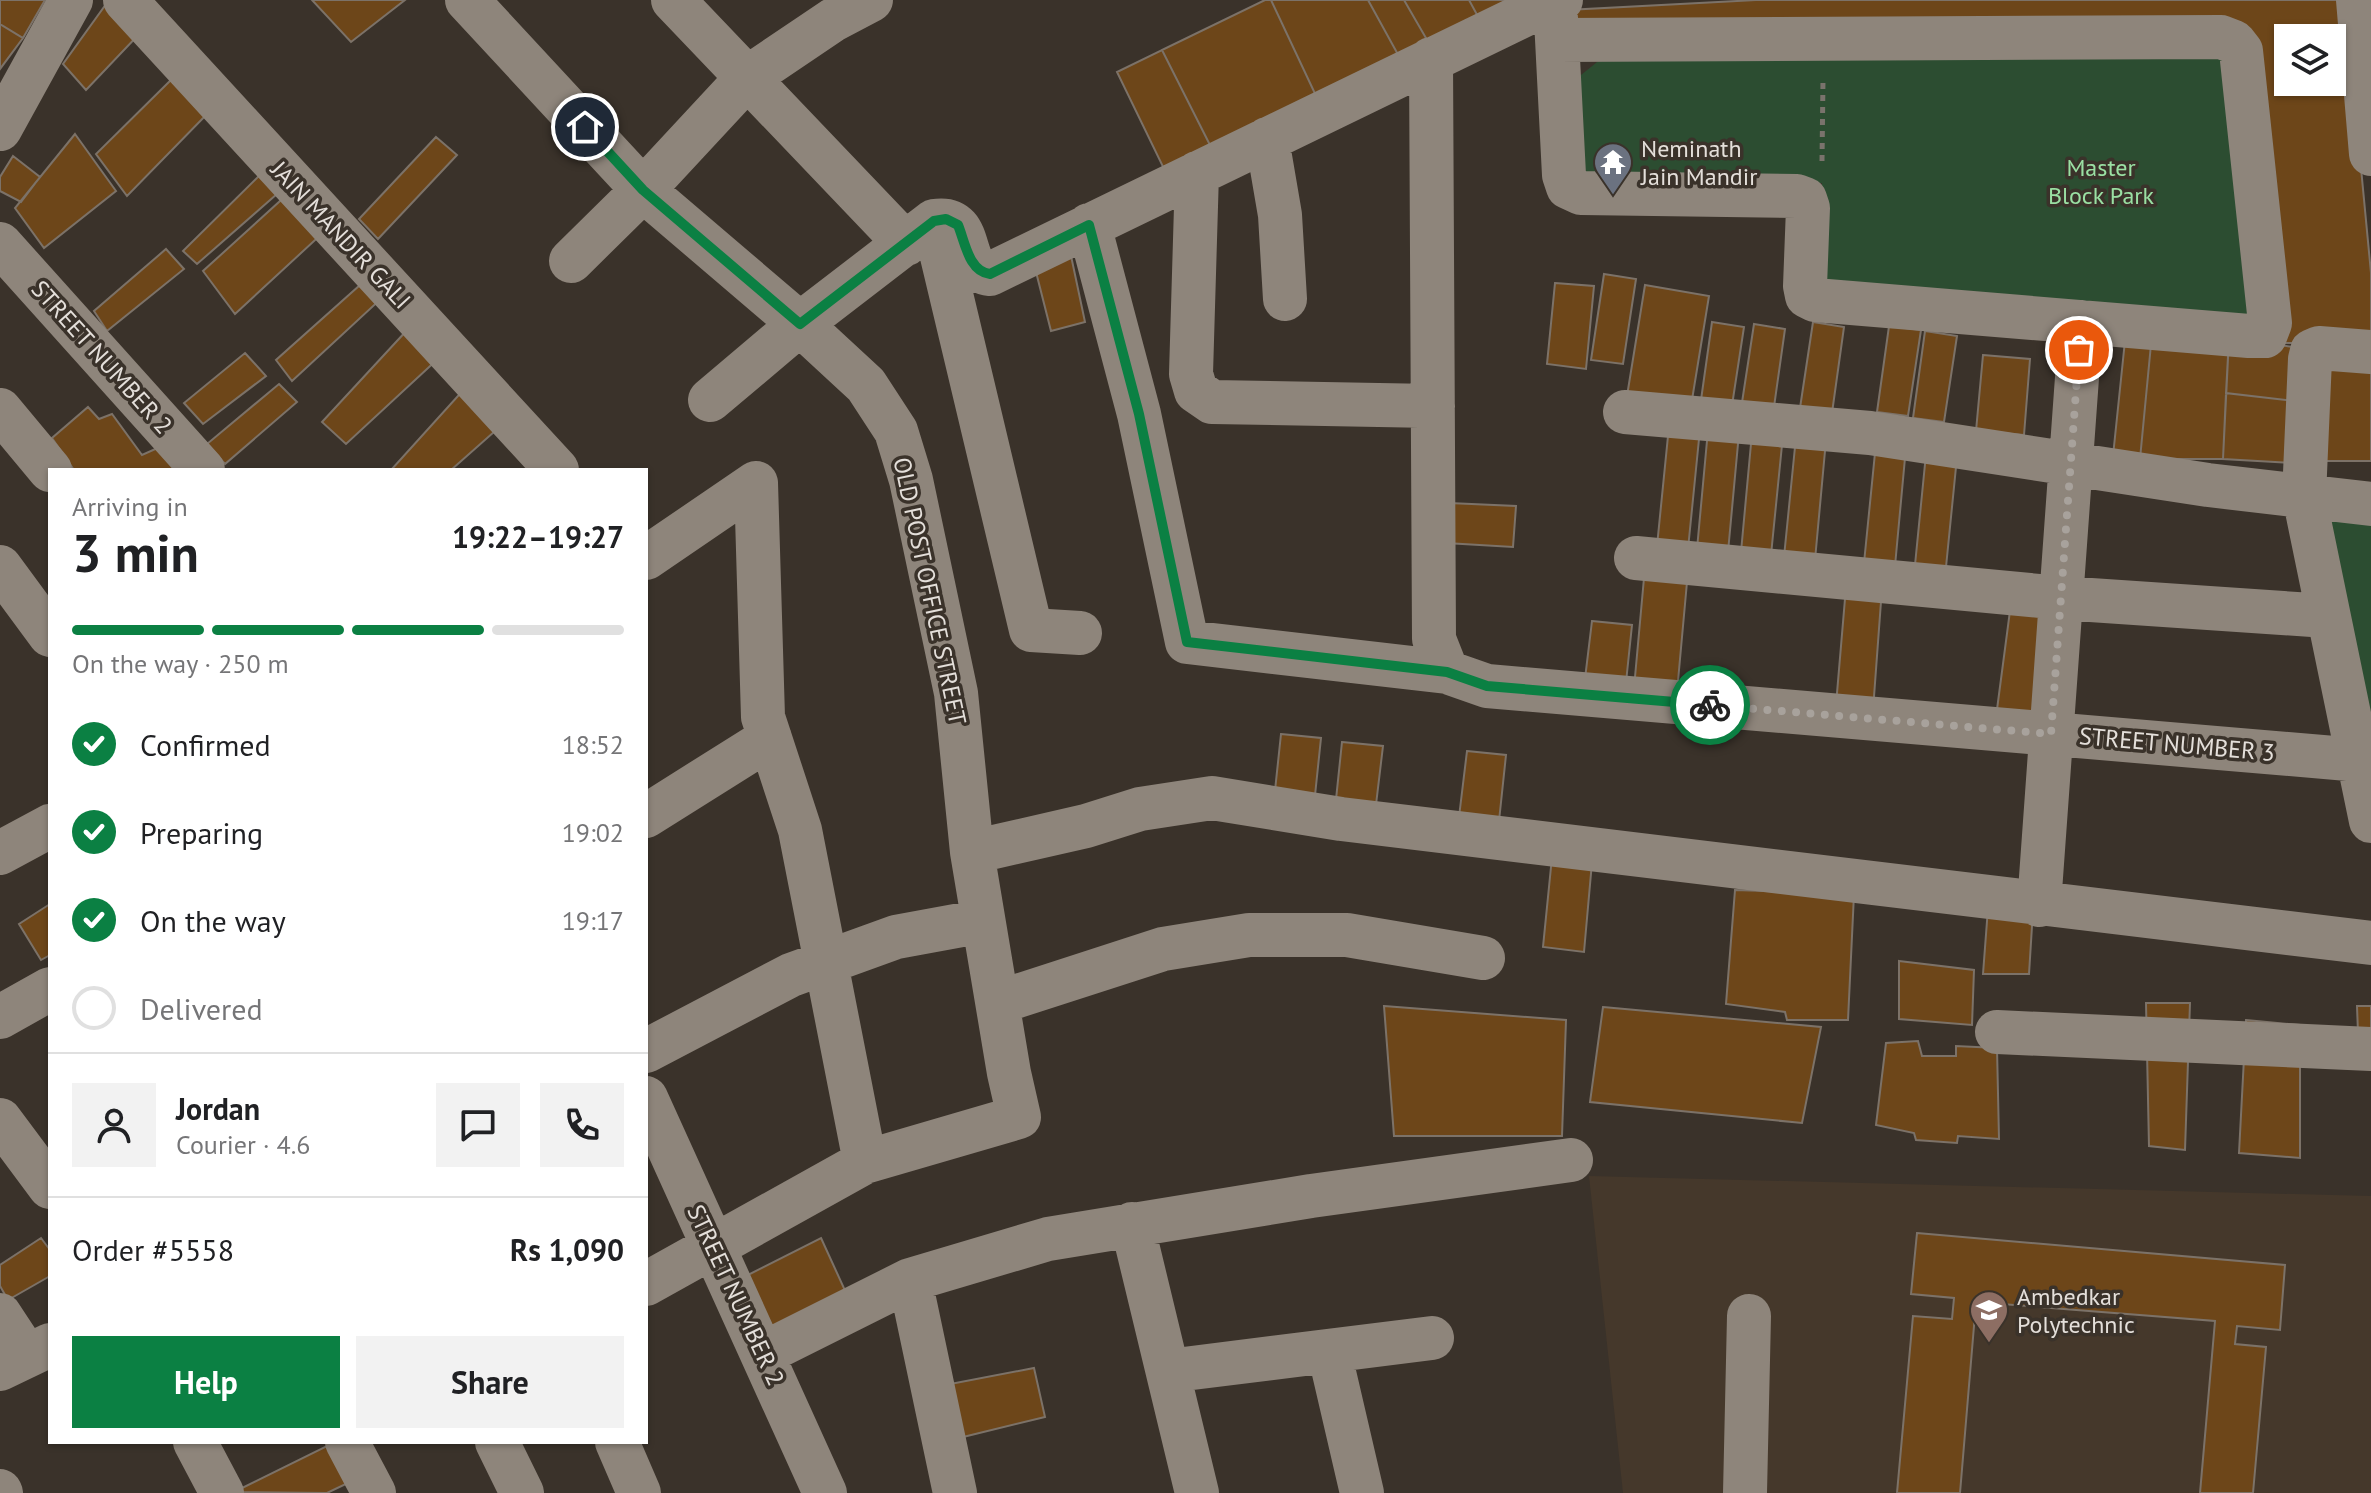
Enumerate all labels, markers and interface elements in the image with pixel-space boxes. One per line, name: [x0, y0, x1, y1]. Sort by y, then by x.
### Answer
map controls: [2274, 24, 2346, 96]
button: layers: [2274, 24, 2346, 96]
pin: [551, 93, 619, 161]
icon: home: [563, 105, 607, 149]
place label: Neminath Jain Mandir: [1640, 133, 1757, 192]
temple icon: Neminath Jain Mandir: [1592, 141, 1634, 196]
park label: Master Block Park: [2048, 152, 2155, 211]
street label: JAIN MANDIR GALI: [264, 154, 418, 316]
street label: STREET NUMBER 2: [25, 274, 179, 440]
pin: [2045, 316, 2113, 384]
icon: bag: [2057, 328, 2101, 372]
street label: OLD POST OFFICE STREET: [887, 455, 973, 727]
text: Arriving in: [72, 490, 188, 523]
text: 19:22–19:27: [452, 517, 624, 556]
text: 3 min: [72, 519, 199, 586]
text: On the way · 250 m: [72, 647, 289, 680]
courier: [1670, 665, 1750, 745]
icon: bike: [1688, 683, 1732, 727]
street label: STREET NUMBER 3: [2078, 720, 2276, 768]
icon: check: [72, 722, 116, 766]
text: Confirmed: [140, 725, 271, 764]
text: 18:52: [562, 728, 624, 761]
icon: check: [72, 810, 116, 854]
text: Preparing: [140, 813, 263, 852]
text: 19:02: [562, 816, 624, 849]
icon: check: [72, 898, 116, 942]
text: On the way: [140, 901, 286, 940]
text: 19:17: [562, 904, 624, 937]
text: Delivered: [140, 989, 263, 1028]
button: person: [72, 1083, 156, 1167]
button: chat: [436, 1083, 520, 1167]
button: phone: [540, 1083, 624, 1167]
text: Jordan: [176, 1089, 260, 1128]
text: Courier · 4.6: [176, 1128, 310, 1161]
street label: STREET NUMBER 2: [680, 1200, 792, 1390]
text: Order #5558: [72, 1230, 234, 1269]
text: Rs 1,090: [510, 1230, 624, 1269]
place label: Ambedkar Polytechnic: [2017, 1281, 2135, 1340]
school or university icon: Ambedkar Polytechnic: [1968, 1289, 2010, 1344]
button: Help: [72, 1336, 340, 1428]
button: Share: [356, 1336, 624, 1428]

